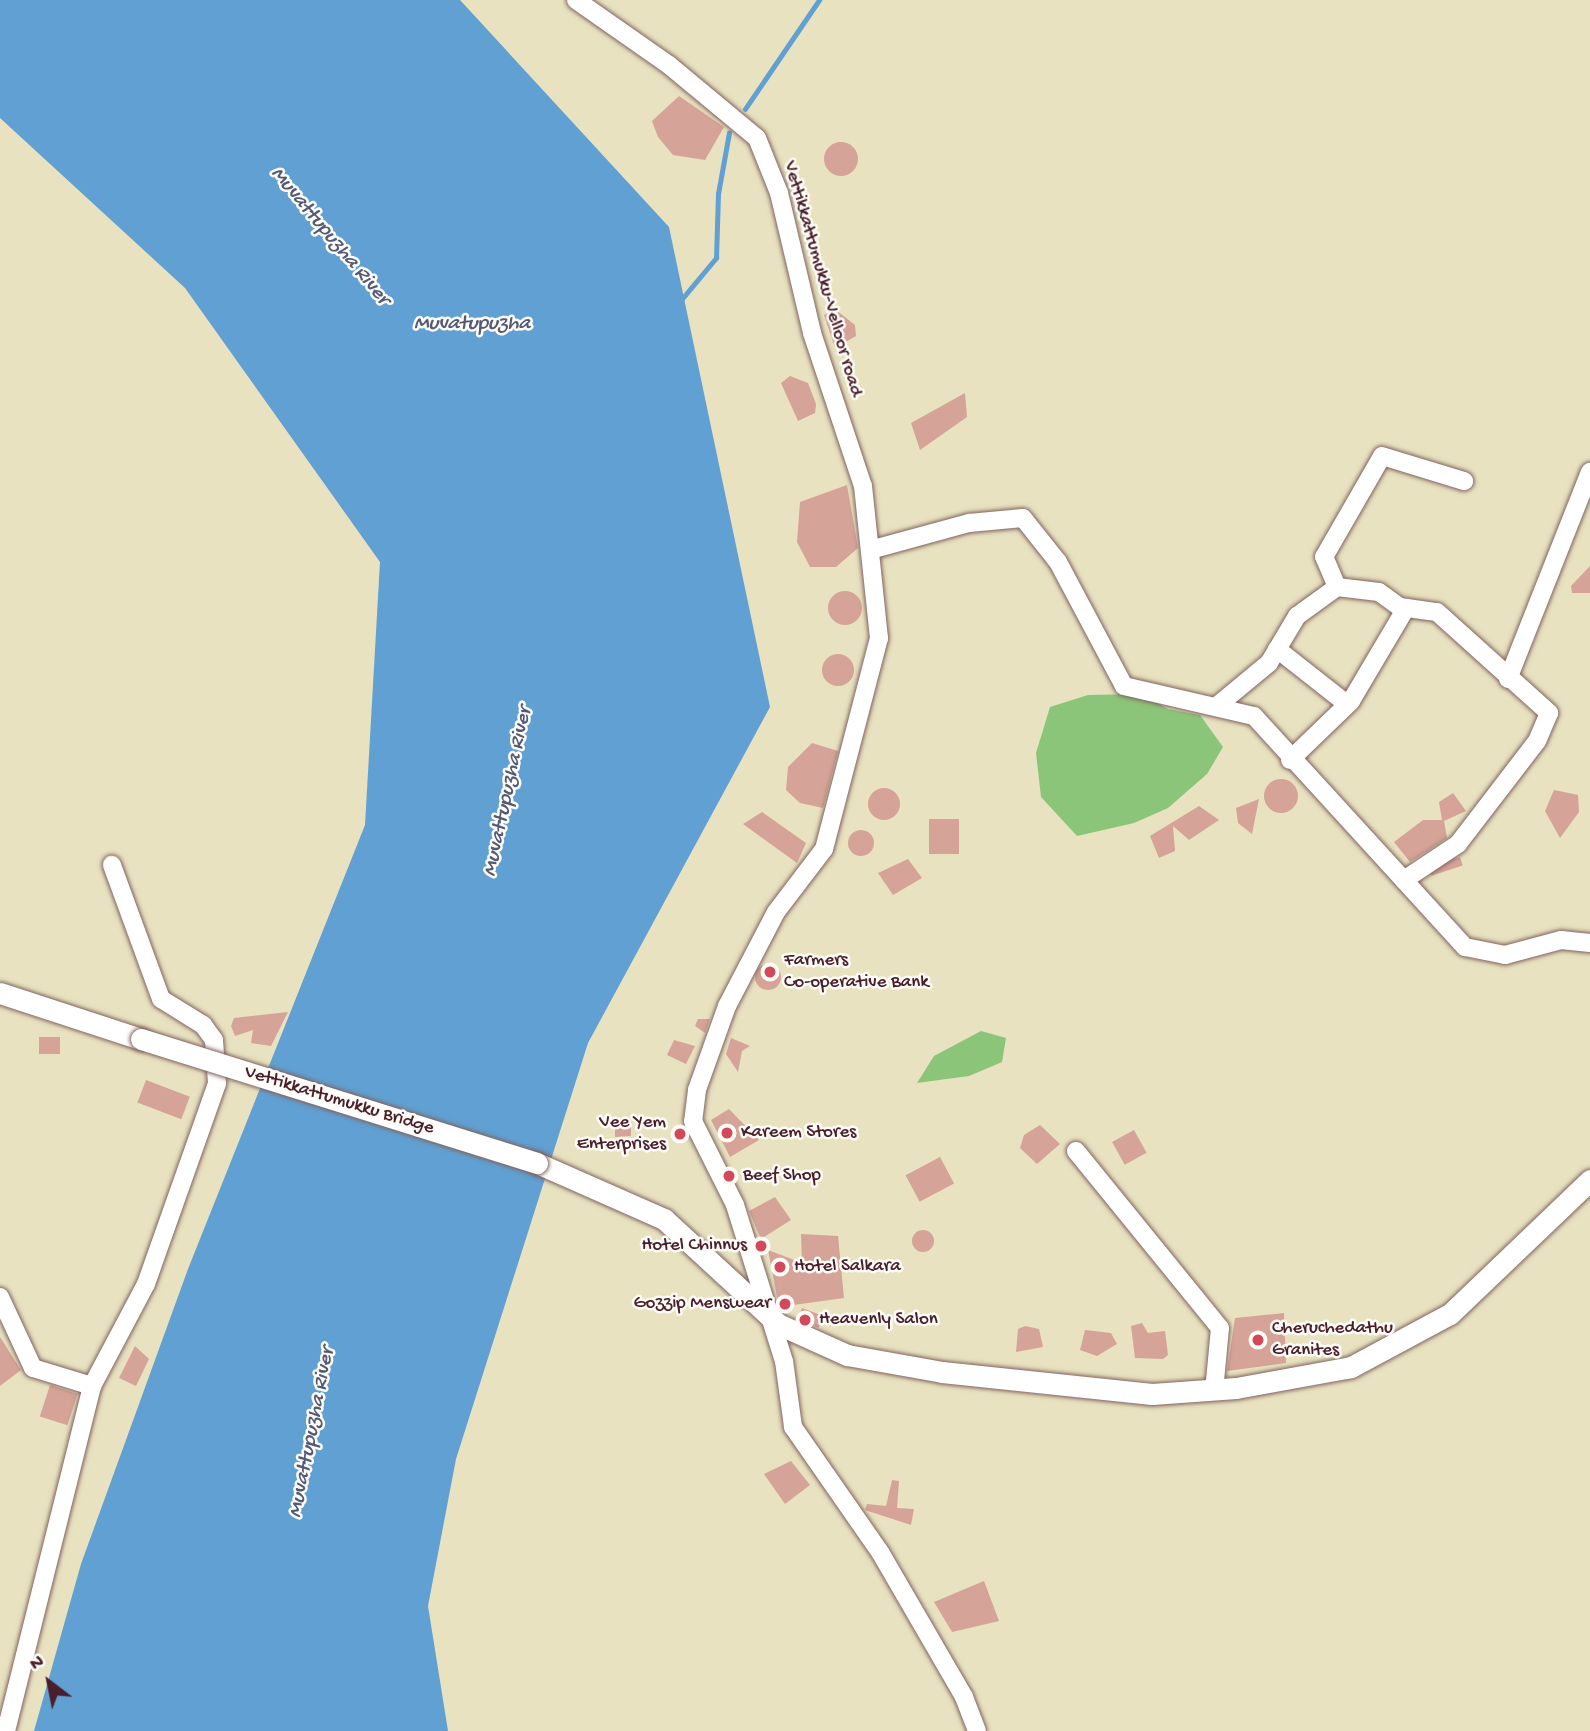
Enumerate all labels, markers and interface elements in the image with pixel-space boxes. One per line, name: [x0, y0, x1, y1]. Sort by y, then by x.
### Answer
street label: Vettikkattumukku-Velloor road: [777, 159, 867, 399]
water label: Muvattupuzha River: [264, 163, 394, 311]
water label: Muvatupuzha: [414, 312, 530, 338]
water label: Muvattupuzha River: [479, 705, 539, 879]
place label: Farmers Co-operative Bank: [784, 950, 929, 994]
marker: Farmers Co-operative Bank: [762, 964, 778, 980]
street label: Vettikkattumukku Bridge: [241, 1061, 437, 1141]
place label: Vee Yem Enterprises: [577, 1112, 666, 1156]
place label: Kareem Stores: [741, 1122, 856, 1144]
marker: Kareem Stores: [719, 1125, 735, 1141]
marker: Vee Yem Enterprises: [672, 1126, 688, 1142]
place label: Beef Shop: [743, 1165, 821, 1187]
marker: Beef Shop: [721, 1168, 737, 1184]
place label: Hotel Chinnus: [641, 1235, 747, 1257]
marker: Hotel Chinnus: [753, 1238, 769, 1254]
place label: Hotel Salkara: [794, 1256, 901, 1278]
marker: Hotel Salkara: [772, 1259, 788, 1275]
place label: Gozzip Menswear: [634, 1293, 771, 1315]
marker: Gozzip Menswear: [777, 1296, 793, 1312]
place label: Heavenly Salon: [819, 1309, 938, 1331]
marker: Heavenly Salon: [797, 1312, 813, 1328]
place label: Cheruchedathu Granites: [1272, 1318, 1393, 1362]
marker: Cheruchedathu Granites: [1250, 1332, 1266, 1348]
water label: Muvattupuzha River: [284, 1346, 342, 1520]
north arrow: [14, 1647, 84, 1717]
text: N: [26, 1651, 49, 1677]

